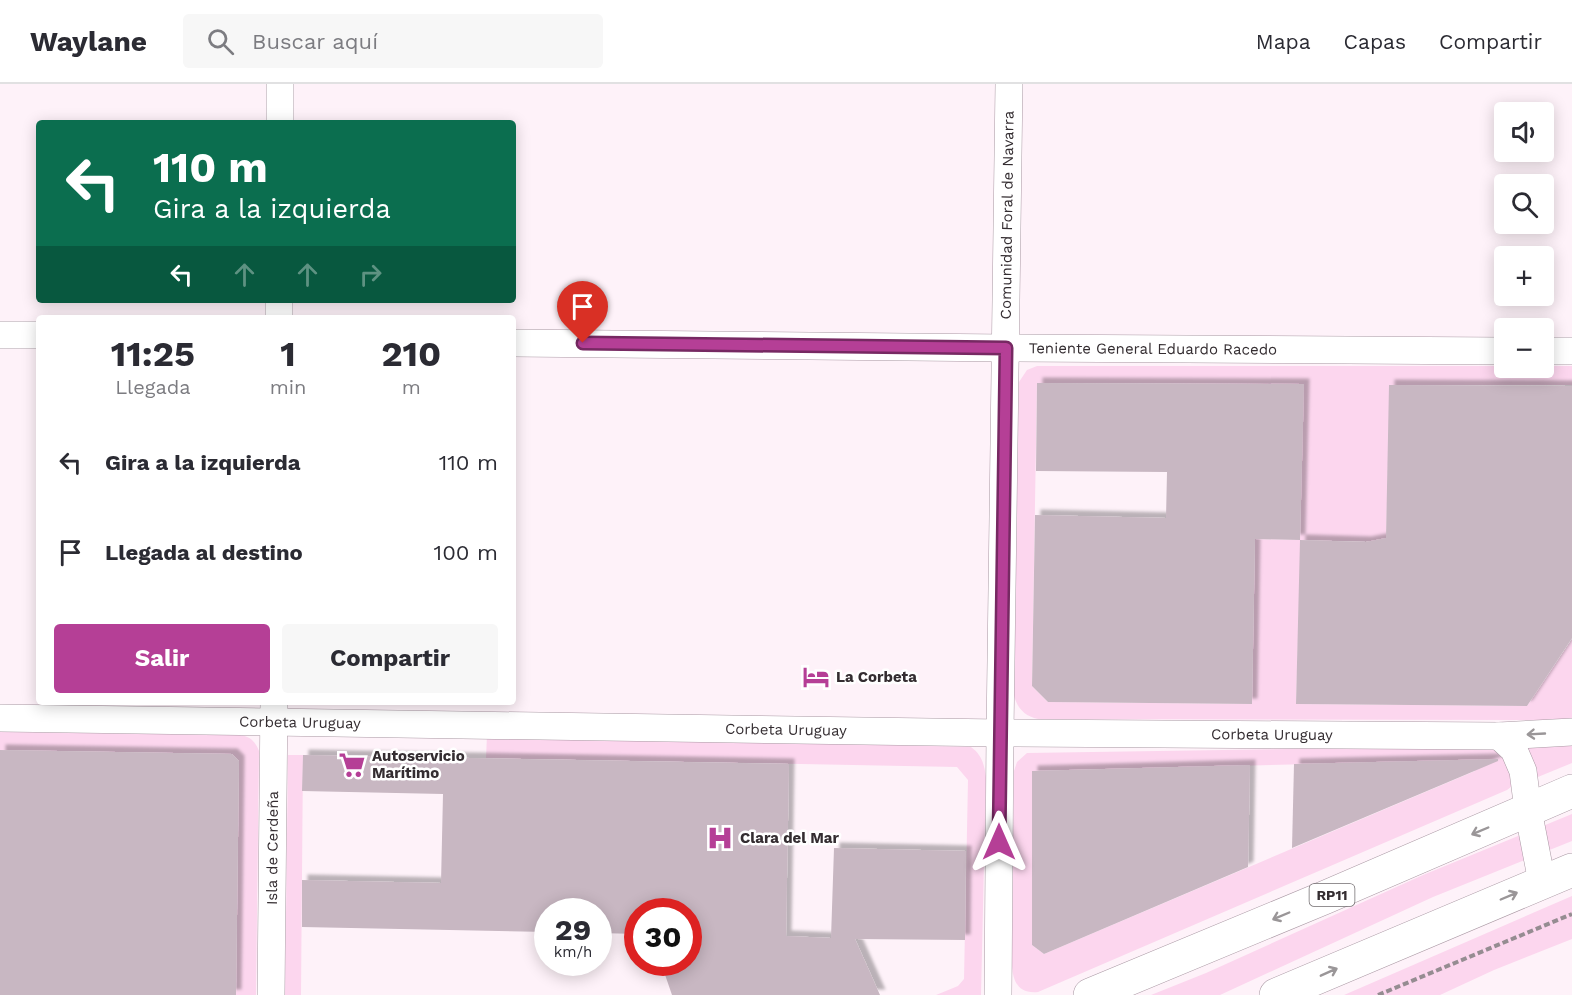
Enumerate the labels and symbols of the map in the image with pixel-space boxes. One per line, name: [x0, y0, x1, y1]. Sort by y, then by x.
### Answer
street label: Comunidad Foral de Navarra: [997, 110, 1018, 319]
pin: [557, 281, 608, 343]
street label: Teniente General Eduardo Racedo: [1029, 339, 1277, 359]
hotel icon: La Corbeta: [801, 662, 831, 692]
place label: La Corbeta: [836, 668, 917, 686]
street label: Corbeta Uruguay: [239, 713, 361, 732]
street label: Corbeta Uruguay: [725, 720, 847, 740]
street label: Corbeta Uruguay: [1211, 725, 1333, 744]
one-way arrow: [1526, 729, 1546, 740]
place label: Autoservicio Marítimo: [372, 747, 465, 782]
supermarket icon: Autoservicio Marítimo: [337, 750, 367, 780]
street label: Isla de Cerdeña: [263, 790, 282, 905]
position arrow: [967, 810, 1031, 874]
hospital icon: Clara del Mar: [705, 823, 735, 853]
one-way arrow: [1471, 826, 1489, 837]
place label: Clara del Mar: [740, 829, 839, 847]
road number: RP11: [1310, 884, 1354, 906]
one-way arrow: [1499, 890, 1518, 901]
speed limit sign: 30: [624, 898, 702, 976]
one-way arrow: [1272, 911, 1291, 922]
one-way arrow: [1320, 965, 1338, 977]

